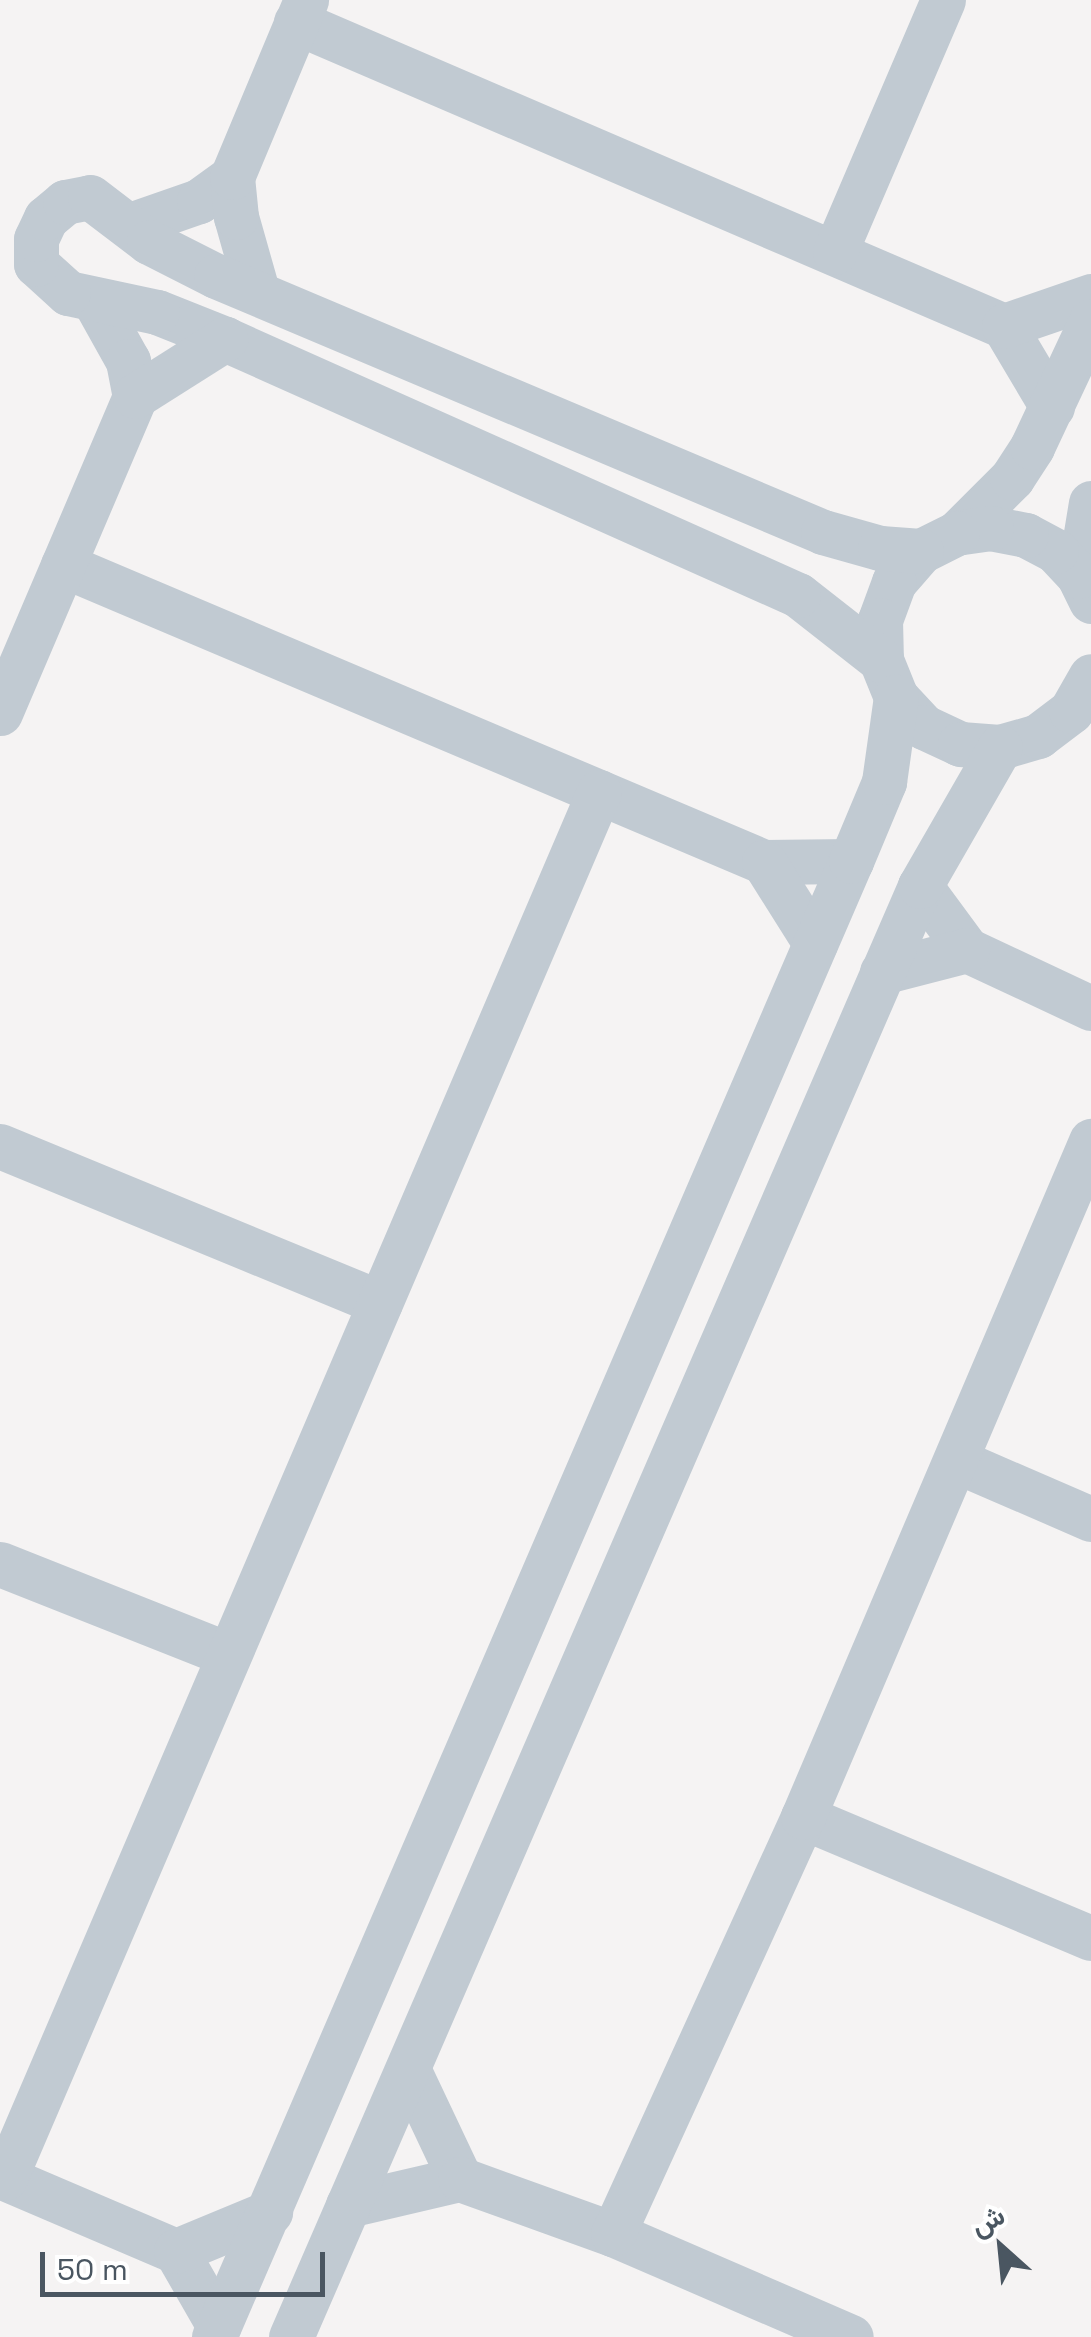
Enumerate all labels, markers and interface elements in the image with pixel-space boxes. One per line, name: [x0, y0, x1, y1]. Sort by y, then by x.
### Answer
north arrow: [951, 2197, 1051, 2297]
text: ش: [964, 2197, 1011, 2244]
scale bar: [45, 2232, 330, 2294]
text: 50 m: [57, 2250, 128, 2289]

